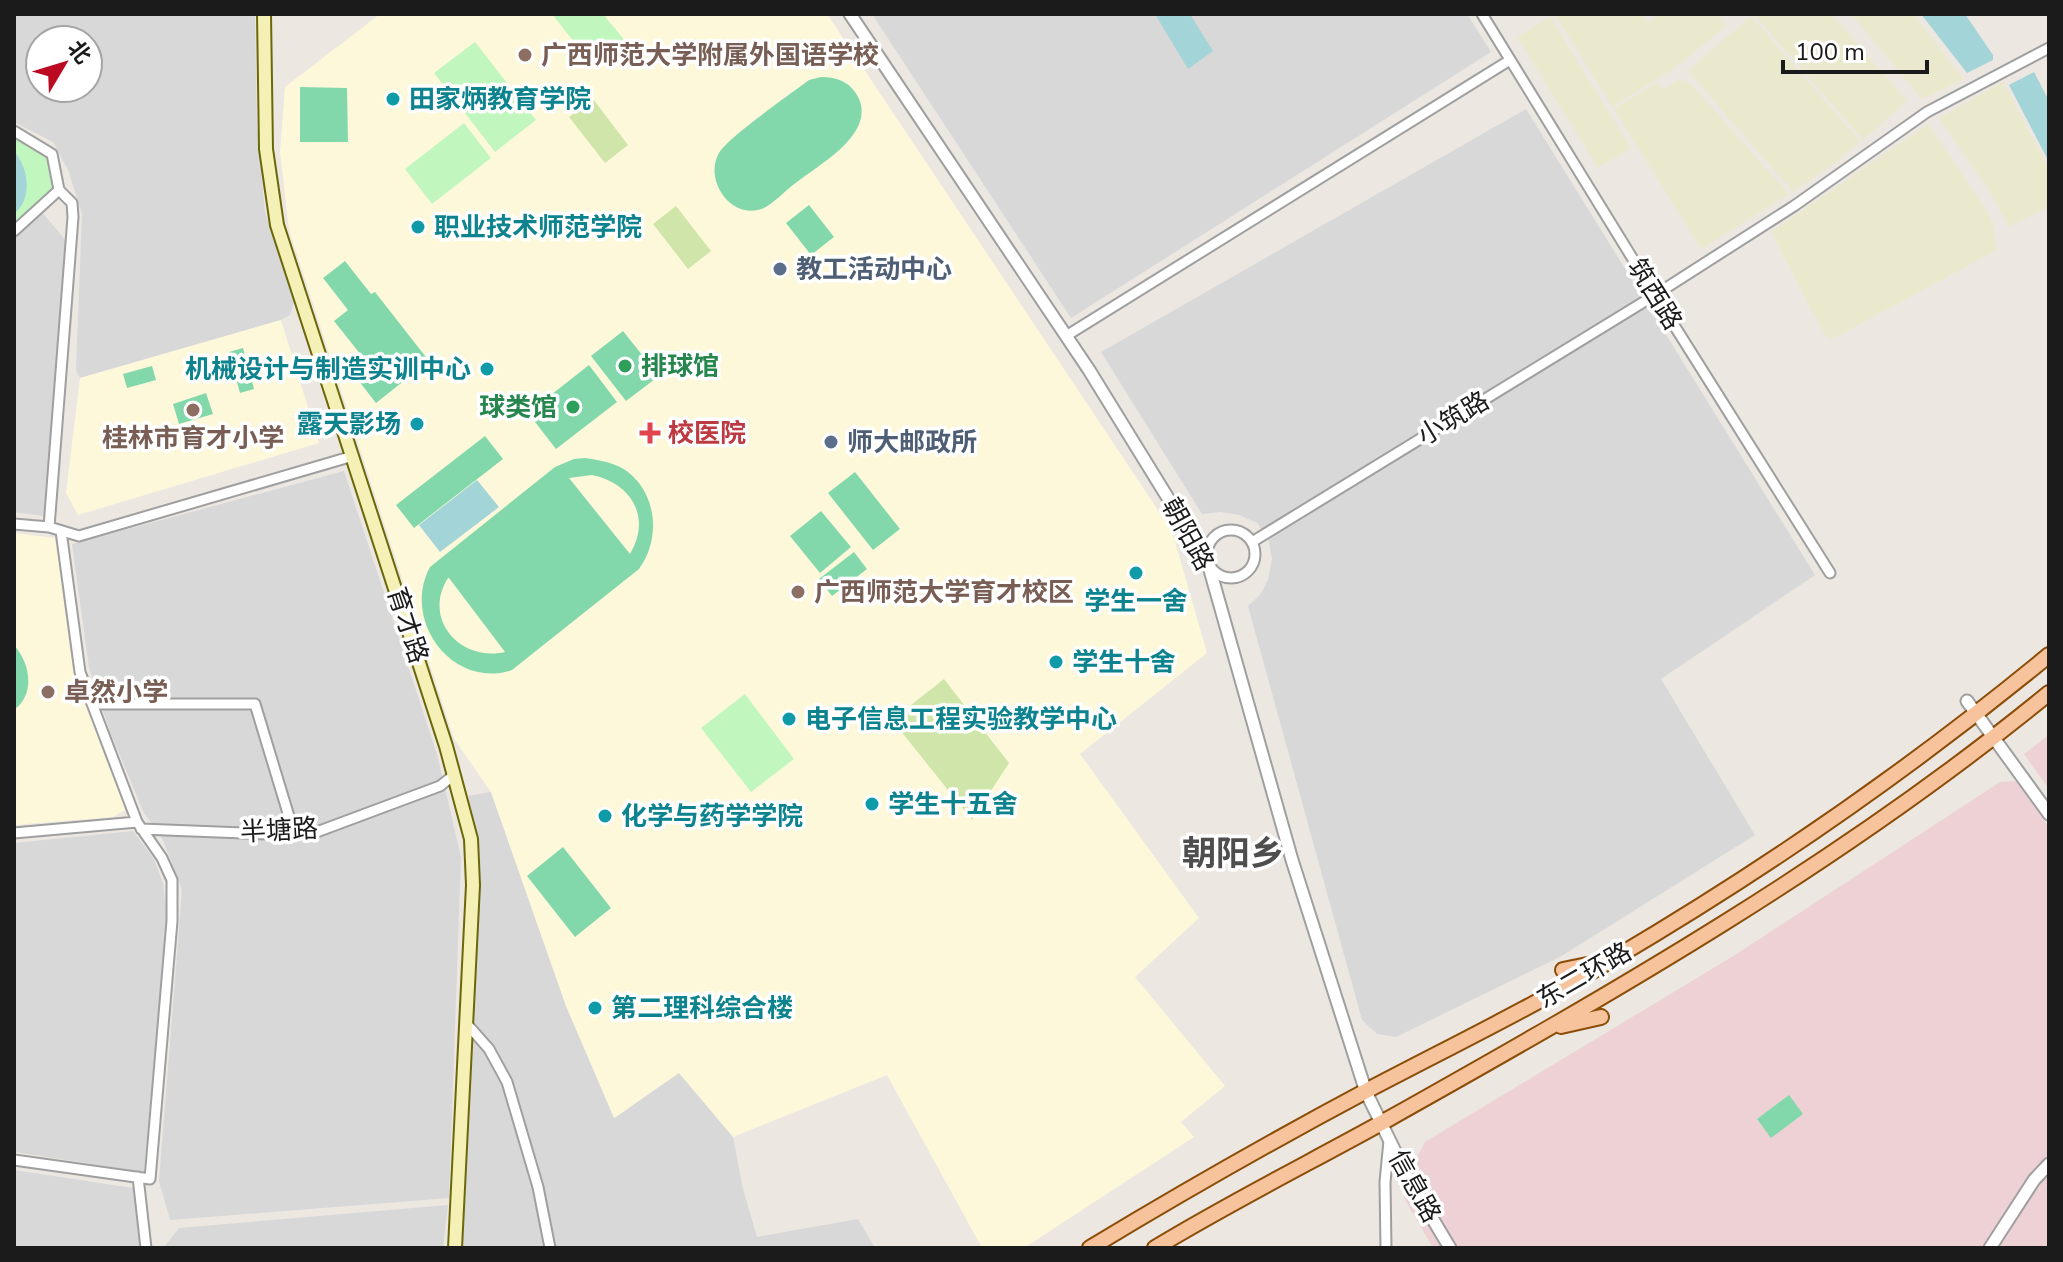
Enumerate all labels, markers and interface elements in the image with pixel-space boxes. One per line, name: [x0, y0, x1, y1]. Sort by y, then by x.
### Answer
north arrow: [24, 24, 104, 104]
scale bar: [1783, 24, 1927, 74]
text: 北: [60, 34, 98, 70]
text: 100 m: [1795, 36, 1865, 68]
place label: 广西师范大学附属外国语学校: [541, 38, 879, 73]
marker: 广西师范大学附属外国语学校: [516, 46, 534, 64]
place label: 田家炳教育学院: [409, 82, 591, 117]
marker: 田家炳教育学院: [384, 90, 402, 108]
place label: 职业技术师范学院: [434, 210, 642, 245]
marker: 职业技术师范学院: [409, 218, 427, 236]
place label: 教工活动中心: [796, 252, 952, 287]
street label: 筑西路: [1619, 252, 1690, 337]
marker: 教工活动中心: [771, 260, 789, 278]
place label: 排球馆: [641, 349, 719, 384]
place label: 机械设计与制造实训中心: [185, 352, 471, 387]
marker: 排球馆: [616, 357, 634, 375]
marker: 机械设计与制造实训中心: [478, 360, 496, 378]
street label: 小筑路: [1411, 383, 1496, 454]
place label: 球类馆: [479, 390, 557, 425]
marker: 球类馆: [564, 398, 582, 416]
marker: 桂林市育才小学: [184, 401, 202, 419]
place label: 露天影场: [297, 407, 401, 442]
marker: 露天影场: [408, 415, 426, 433]
place label: 校医院: [668, 416, 746, 451]
place label: 桂林市育才小学: [102, 421, 284, 456]
marker: 校医院: [639, 422, 661, 444]
place label: 师大邮政所: [847, 425, 977, 460]
marker: 师大邮政所: [822, 433, 840, 451]
street label: 朝阳路: [1153, 492, 1222, 577]
marker: 学生一舍: [1127, 564, 1145, 582]
place label: 广西师范大学育才校区: [814, 575, 1074, 610]
street label: 育才路: [379, 583, 436, 668]
marker: 广西师范大学育才校区: [789, 583, 807, 601]
place label: 学生一舍: [1084, 584, 1188, 619]
place label: 学生十舍: [1072, 645, 1176, 680]
marker: 学生十舍: [1047, 653, 1065, 671]
place label: 卓然小学: [64, 675, 168, 710]
marker: 卓然小学: [39, 683, 57, 701]
place label: 电子信息工程实验教学中心: [805, 702, 1117, 737]
marker: 电子信息工程实验教学中心: [780, 710, 798, 728]
place label: 学生十五舍: [888, 787, 1018, 822]
marker: 学生十五舍: [863, 795, 881, 813]
place label: 化学与药学学院: [621, 799, 803, 834]
marker: 化学与药学学院: [596, 807, 614, 825]
street label: 半塘路: [239, 811, 319, 850]
district label: 朝阳乡: [1182, 831, 1284, 877]
street label: 东二环路: [1530, 934, 1638, 1017]
place label: 第二理科综合楼: [611, 991, 793, 1026]
marker: 第二理科综合楼: [586, 999, 604, 1017]
street label: 信息路: [1380, 1144, 1449, 1229]

